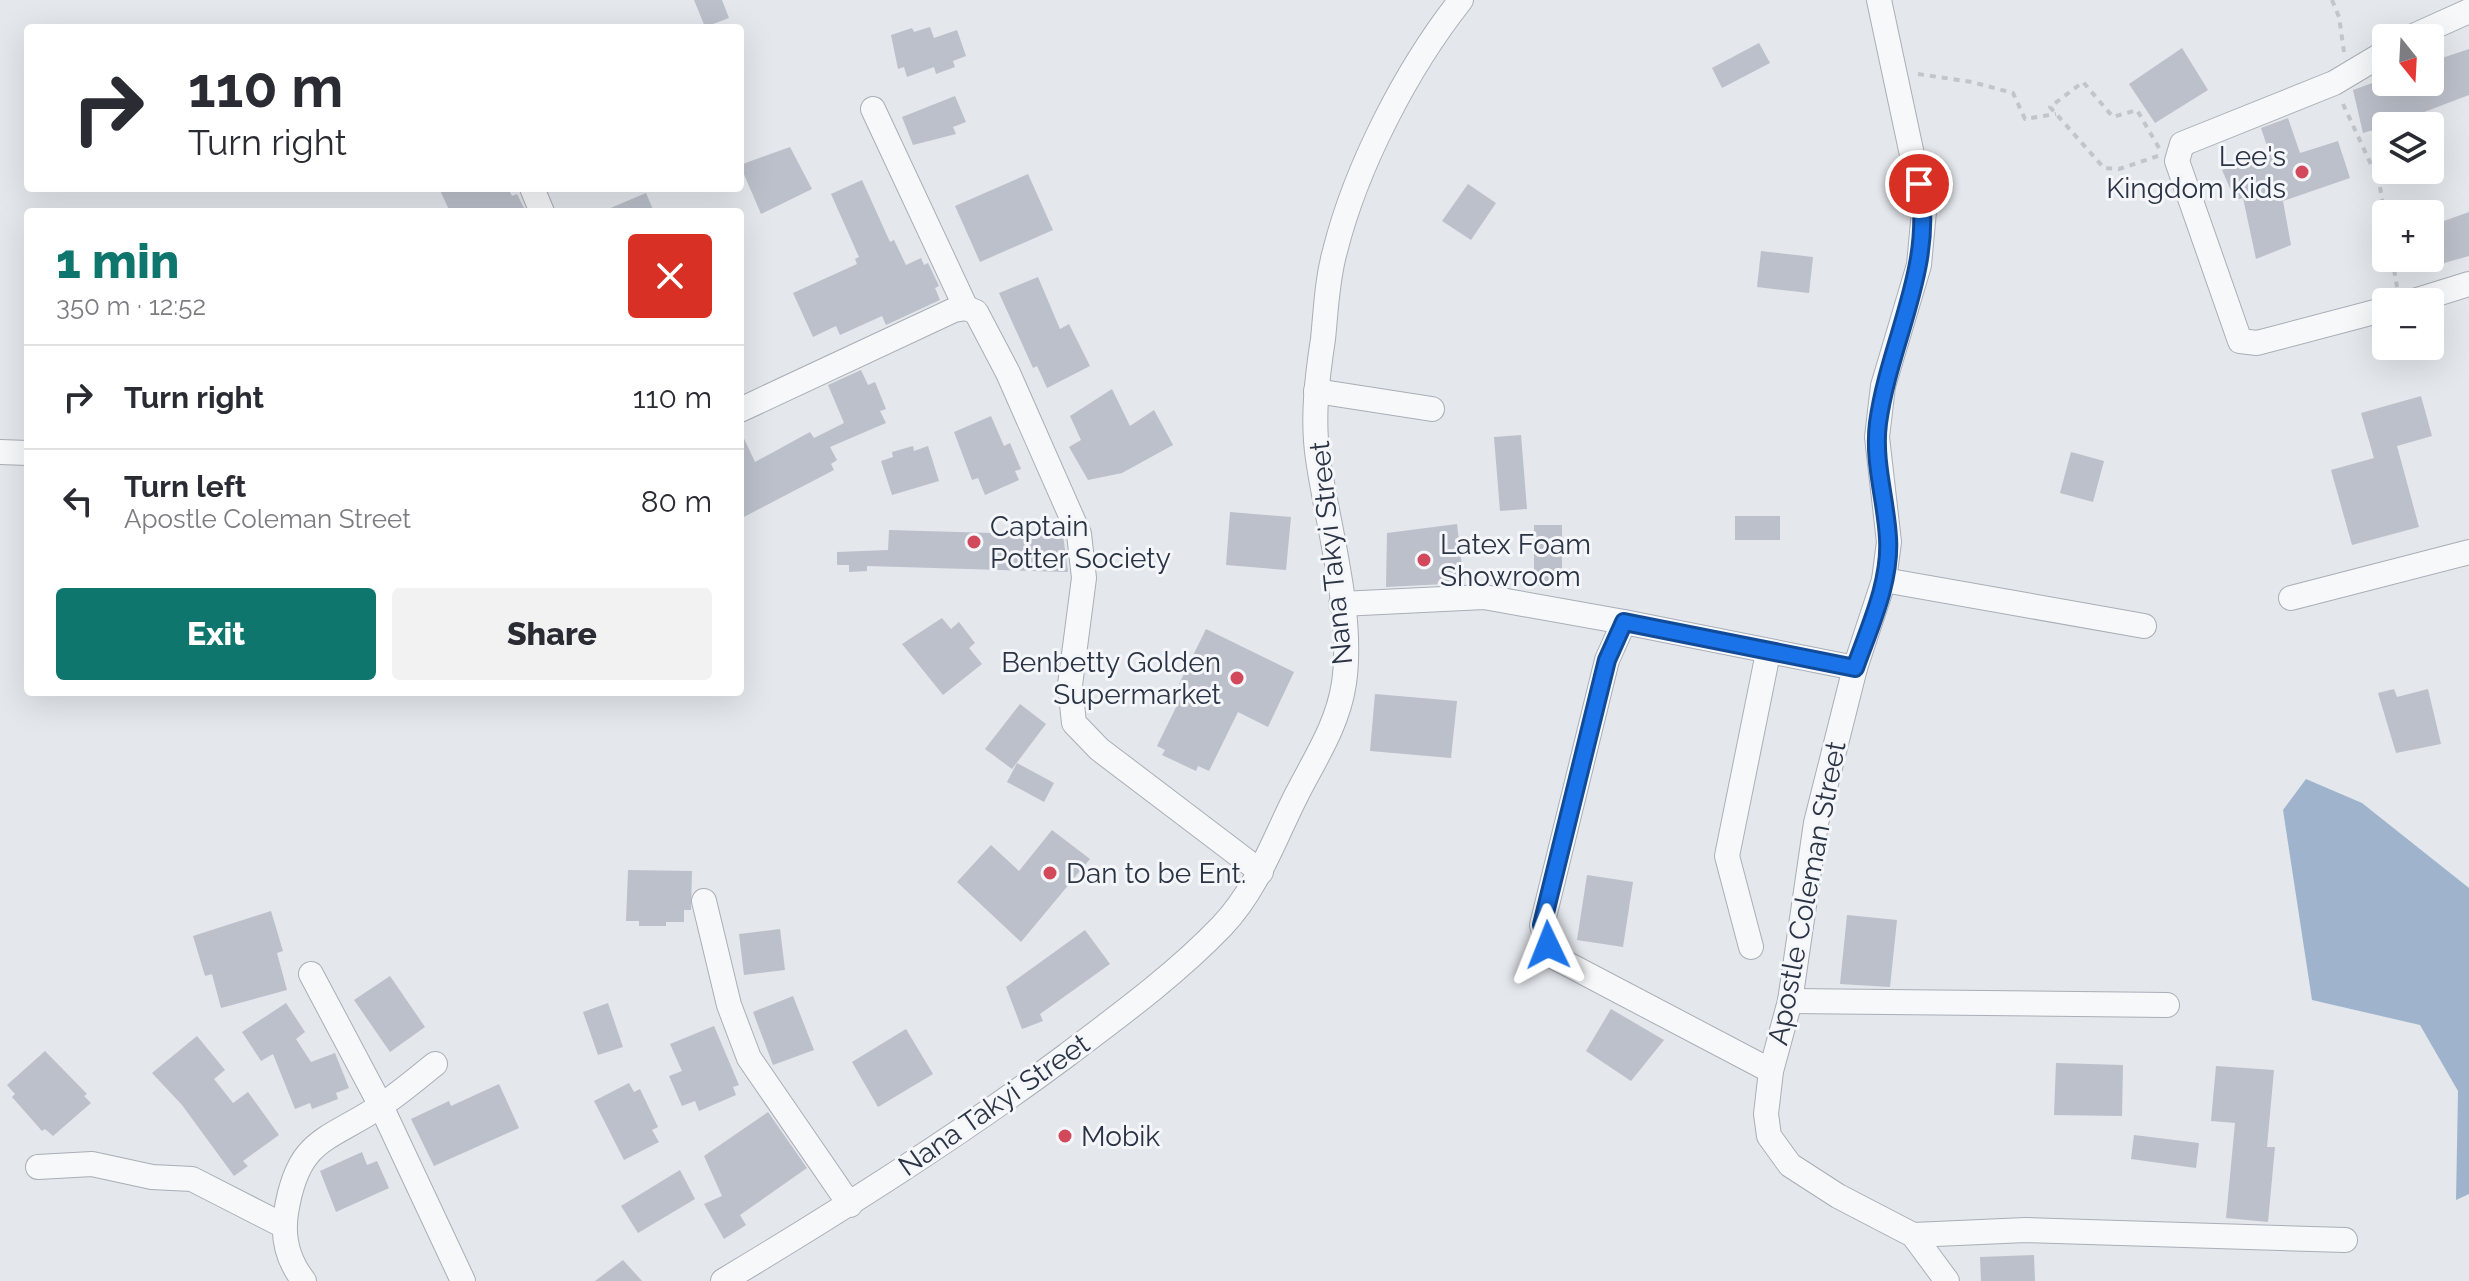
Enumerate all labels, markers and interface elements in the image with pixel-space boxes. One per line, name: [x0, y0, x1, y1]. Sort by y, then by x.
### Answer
north arrow: [2372, 24, 2444, 96]
map controls: [2372, 24, 2444, 360]
text: 110 m: [188, 54, 343, 120]
icon: right: [56, 56, 160, 160]
button: layers: [2372, 112, 2444, 184]
text: Turn right: [188, 121, 347, 163]
place label: Lee's Kingdom Kids: [2106, 140, 2286, 205]
pin: [1885, 150, 1953, 218]
icon: arrive: [1897, 162, 1941, 206]
marker: Lee's Kingdom Kids: [2293, 163, 2311, 181]
button: +: [2372, 200, 2444, 272]
text: 1 min: [56, 233, 179, 289]
button: close: [628, 234, 712, 318]
button: −: [2372, 288, 2444, 360]
text: 350 m · 12:52: [56, 291, 206, 321]
icon: right: [56, 375, 100, 419]
text: Turn right: [124, 380, 264, 415]
text: 110 m: [633, 380, 712, 415]
street label: Nana Takyi Street: [1303, 439, 1359, 667]
text: Turn left: [124, 469, 246, 504]
icon: left: [56, 479, 100, 523]
text: 80 m: [641, 484, 712, 519]
text: Apostle Coleman Street: [124, 504, 411, 534]
place label: Captain Potter Society: [990, 510, 1171, 575]
place label: Latex Foam Showroom: [1440, 528, 1591, 593]
marker: Captain Potter Society: [965, 533, 983, 551]
marker: Latex Foam Showroom: [1415, 551, 1433, 569]
button: Exit: [56, 588, 376, 680]
button: Share: [392, 588, 712, 680]
place label: Benbetty Golden Supermarket: [1001, 646, 1222, 711]
marker: Benbetty Golden Supermarket: [1228, 669, 1246, 687]
street label: Apostle Coleman Street: [1761, 738, 1853, 1048]
place label: Dan to be Ent.: [1066, 857, 1246, 890]
marker: Dan to be Ent.: [1041, 864, 1059, 882]
position arrow: [1506, 903, 1590, 987]
street label: Nana Takyi Street: [892, 1027, 1096, 1183]
place label: Mobik: [1081, 1120, 1160, 1153]
marker: Mobik: [1056, 1127, 1074, 1145]

